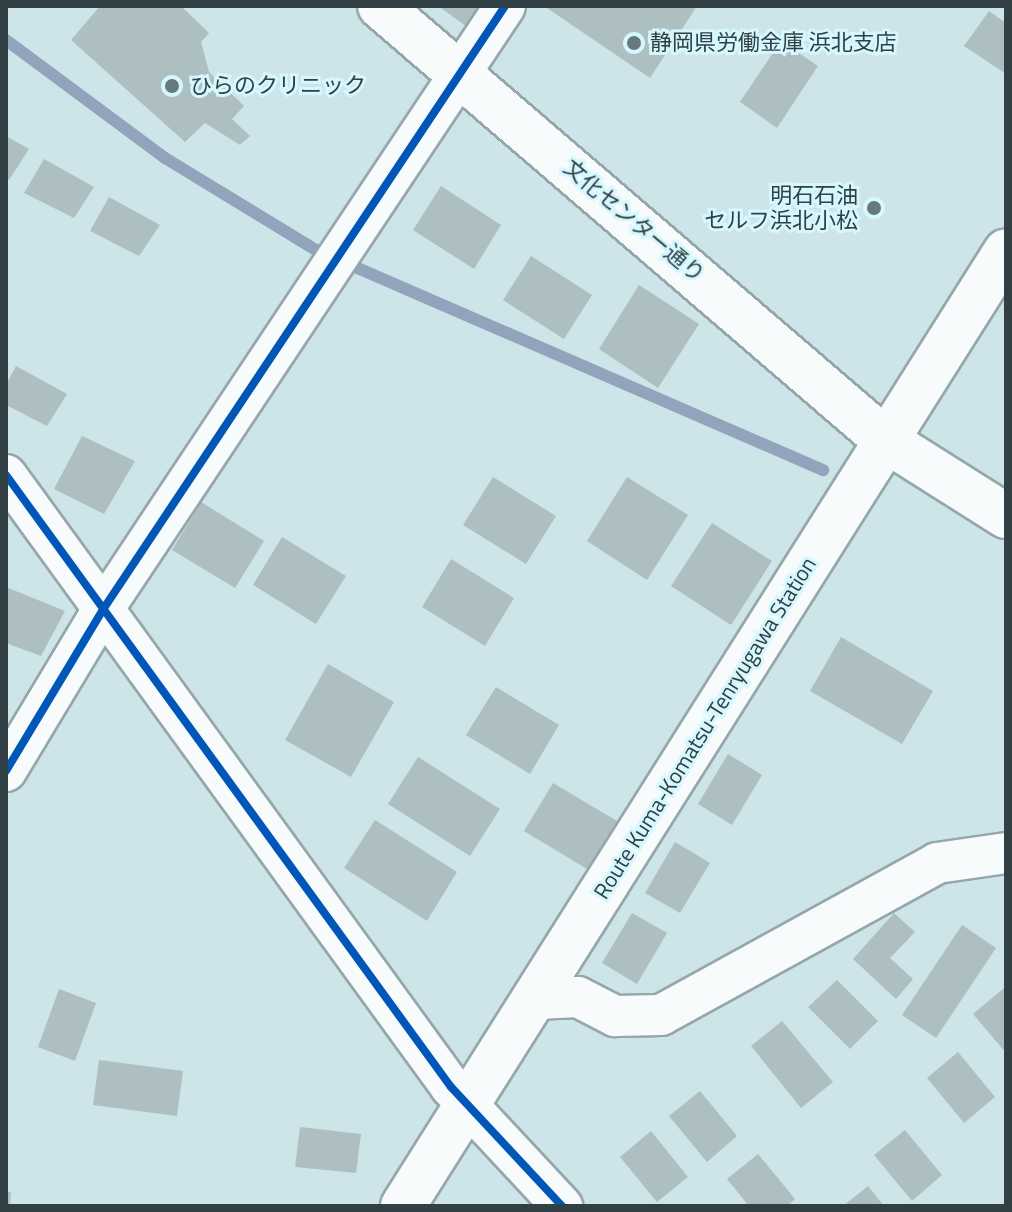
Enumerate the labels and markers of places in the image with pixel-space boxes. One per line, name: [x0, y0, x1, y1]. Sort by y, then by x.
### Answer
place label: 静岡県労働金庫 浜北支店: [650, 30, 897, 56]
marker: 静岡県労働金庫 浜北支店: [625, 34, 643, 52]
place label: ひらのクリニック: [190, 73, 366, 99]
marker: ひらのクリニック: [161, 75, 183, 97]
place label: 明石石油 セルフ浜北小松: [704, 182, 858, 234]
marker: 明石石油 セルフ浜北小松: [865, 199, 883, 217]

